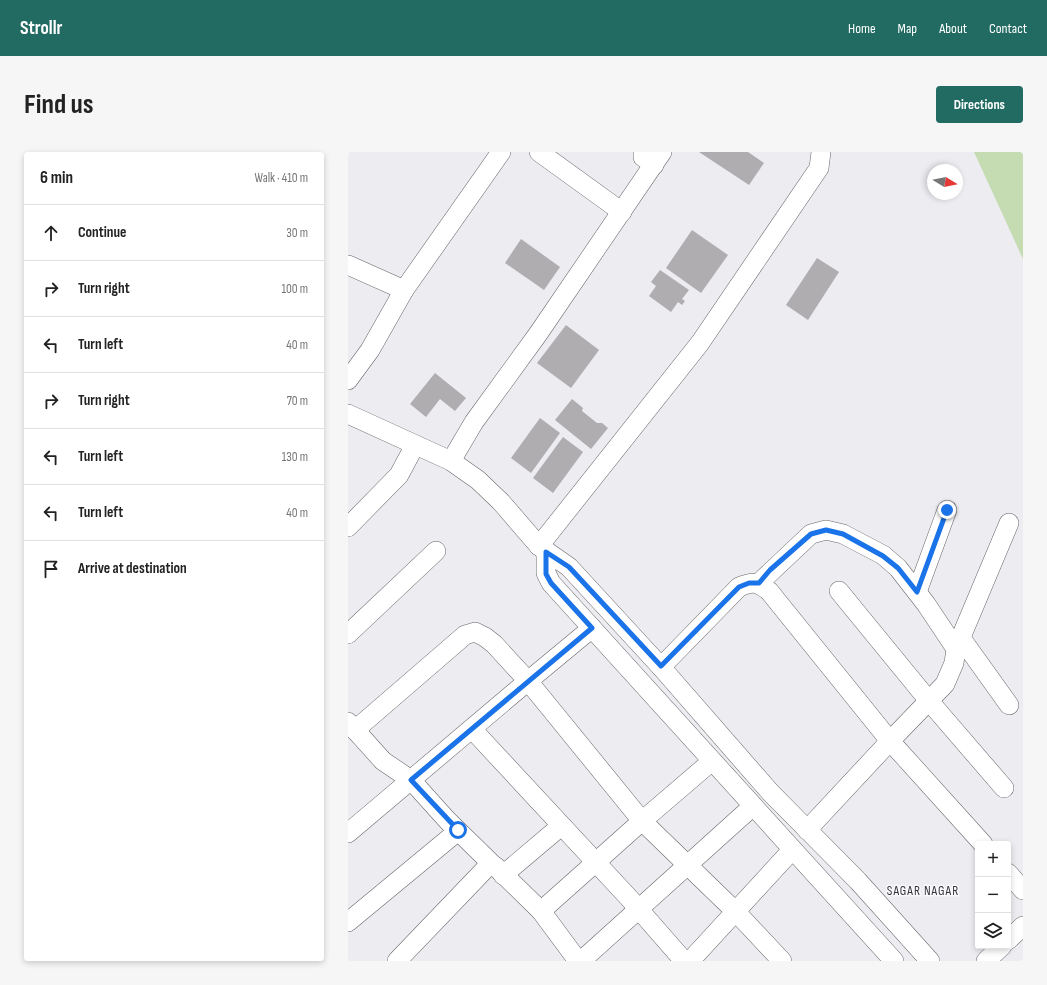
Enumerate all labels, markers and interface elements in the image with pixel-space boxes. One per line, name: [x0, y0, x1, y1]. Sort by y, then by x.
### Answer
text: Strollr: [20, 17, 62, 40]
text: Home: [848, 20, 876, 37]
text: Map: [898, 20, 917, 37]
text: About: [939, 20, 967, 37]
text: Contact: [989, 20, 1027, 37]
button: Directions: [936, 86, 1023, 123]
text: Find us: [24, 88, 93, 121]
north arrow: [927, 164, 963, 200]
text: 6 min: [40, 168, 73, 188]
text: Walk · 410 m: [255, 170, 308, 186]
icon: ahead: [40, 222, 62, 244]
text: Continue: [78, 223, 127, 242]
text: 30 m: [286, 225, 308, 241]
icon: right: [40, 278, 62, 300]
text: Turn right: [78, 279, 130, 298]
text: 100 m: [281, 281, 308, 297]
icon: left: [40, 334, 62, 356]
text: Turn left: [78, 335, 123, 354]
text: 40 m: [286, 337, 308, 353]
icon: right: [40, 390, 62, 412]
text: Turn right: [78, 391, 130, 410]
text: 70 m: [287, 393, 308, 409]
icon: left: [40, 446, 62, 468]
text: Turn left: [78, 447, 123, 466]
text: 130 m: [282, 449, 308, 465]
route end: [938, 501, 956, 519]
icon: left: [40, 502, 62, 524]
text: Turn left: [78, 503, 123, 522]
text: 40 m: [286, 505, 308, 521]
icon: arrive: [40, 558, 62, 580]
text: Arrive at destination: [78, 559, 187, 578]
route start: [449, 821, 467, 839]
map controls: [975, 841, 1011, 949]
button: +: [975, 841, 1011, 877]
button: −: [975, 877, 1011, 913]
district label: SAGAR NAGAR: [887, 883, 959, 899]
button: layers: [975, 913, 1011, 949]

